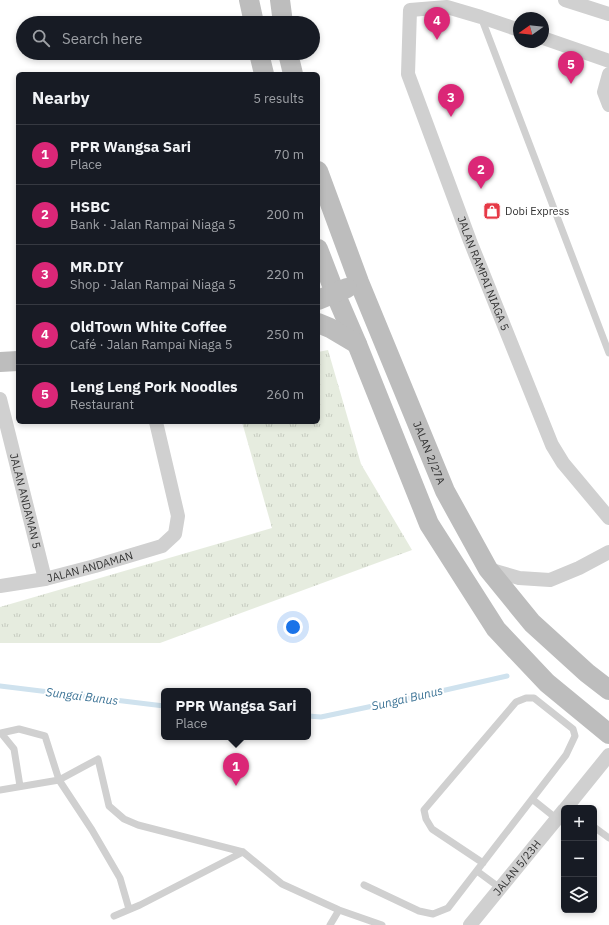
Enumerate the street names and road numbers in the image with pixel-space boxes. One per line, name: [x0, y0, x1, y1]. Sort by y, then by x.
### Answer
street label: JALAN RAMPAI NIAGA 5: [454, 214, 512, 333]
street label: JALAN 2/27A: [410, 419, 448, 486]
street label: JALAN ANDAMAN 5: [7, 452, 44, 550]
street label: JALAN ANDAMAN: [45, 548, 135, 585]
street label: JALAN 5/23H: [490, 837, 544, 898]

